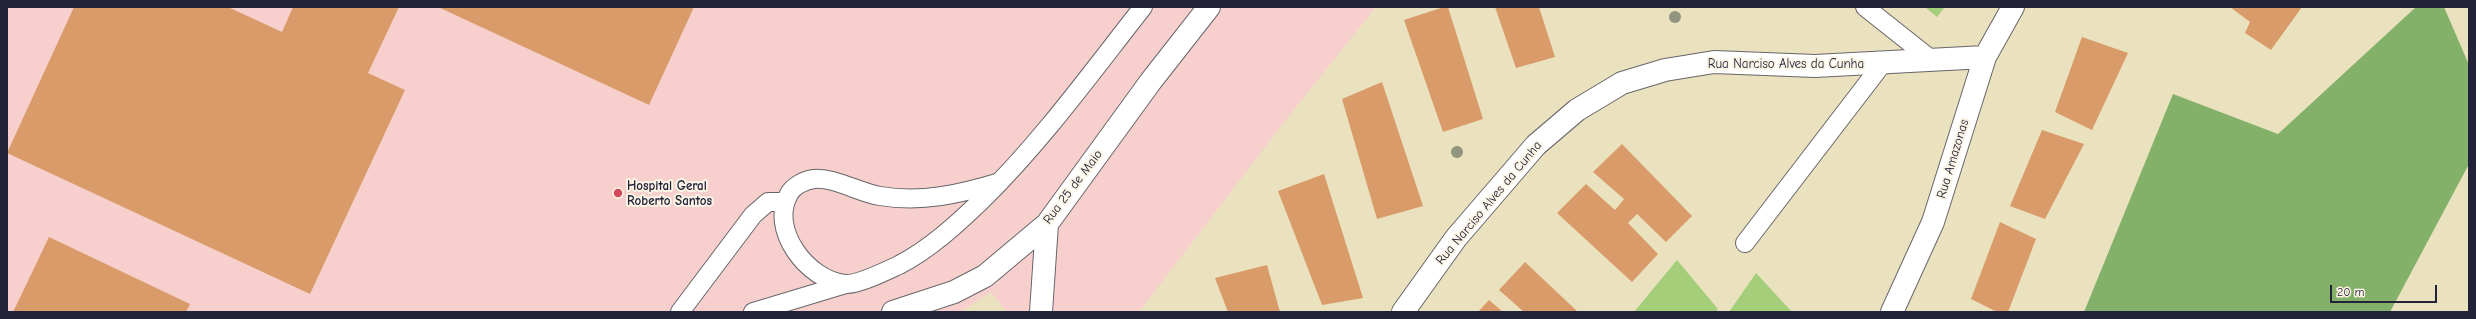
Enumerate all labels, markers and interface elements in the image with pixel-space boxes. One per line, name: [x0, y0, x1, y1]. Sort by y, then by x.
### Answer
street label: Rua Narciso Alves da Cunha: [1708, 56, 1864, 72]
street label: Rua Amazonas: [1934, 118, 1972, 200]
street label: Rua Narciso Alves da Cunha: [1433, 138, 1545, 268]
street label: Rua 25 de Maio: [1040, 147, 1106, 227]
place label: Hospital Geral Roberto Santos: [627, 178, 712, 209]
marker: Hospital Geral Roberto Santos: [612, 187, 624, 199]
scale bar: [2332, 277, 2439, 303]
text: 20 m: [2337, 285, 2365, 299]

